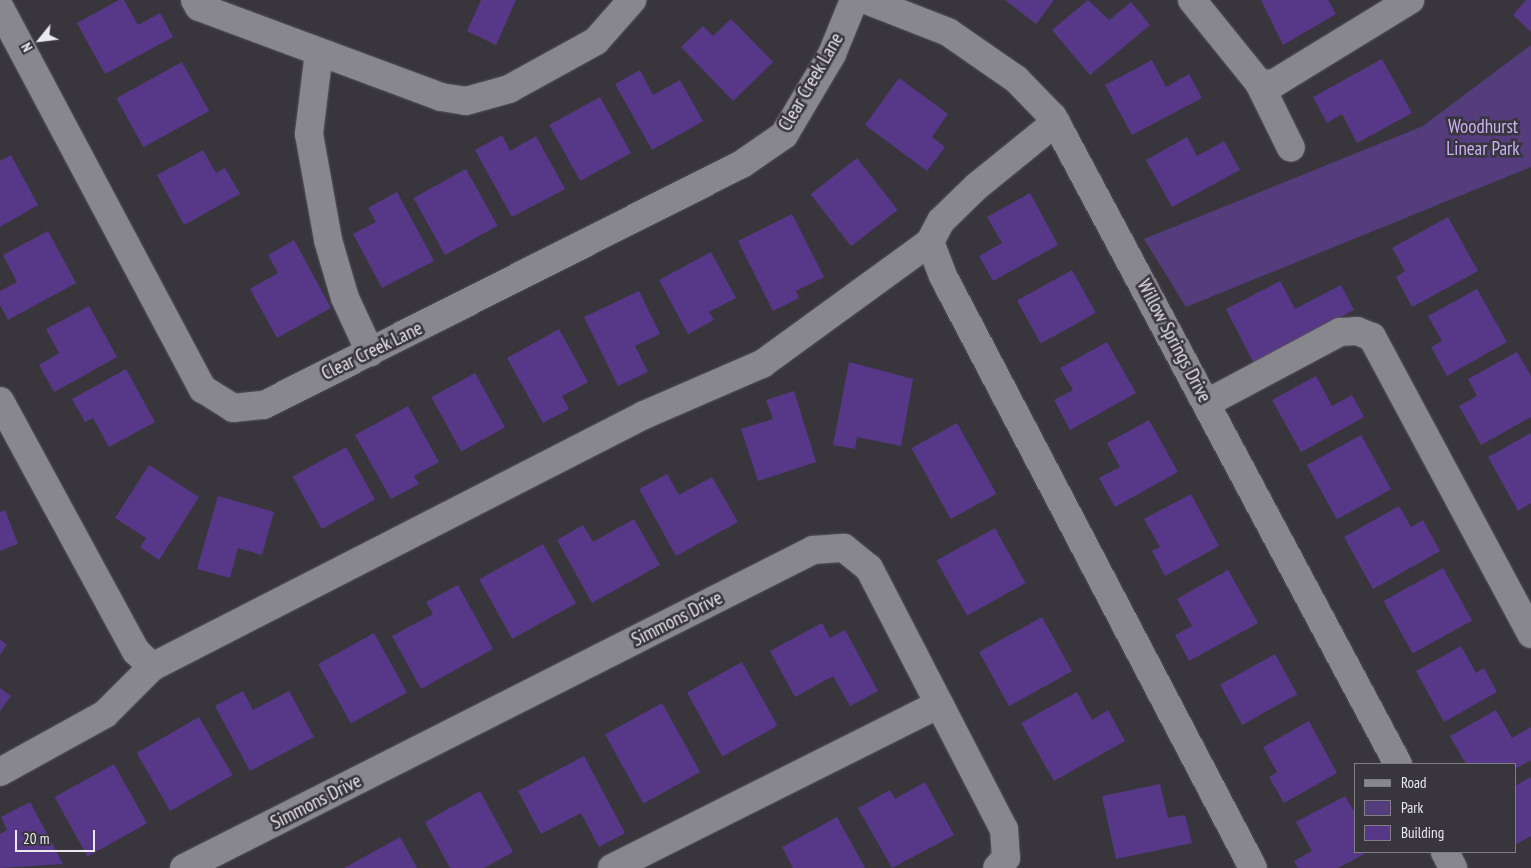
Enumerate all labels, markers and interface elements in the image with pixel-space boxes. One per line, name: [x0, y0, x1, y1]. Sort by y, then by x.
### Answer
north arrow: [15, 15, 65, 65]
street label: Clear Creek Lane: [774, 29, 848, 135]
text: N: [17, 40, 37, 55]
park label: Woodhurst Linear Park: [1446, 116, 1520, 160]
street label: Willow Springs Drive: [1132, 275, 1216, 407]
street label: Clear Creek Lane: [318, 317, 426, 385]
street label: Simmons Drive: [628, 586, 726, 652]
legend: [1354, 763, 1516, 853]
street label: Simmons Drive: [267, 769, 365, 835]
text: Road: [1401, 773, 1427, 792]
text: Park: [1401, 798, 1423, 817]
scale bar: [18, 820, 98, 852]
text: Building: [1401, 823, 1444, 842]
text: 20 m: [23, 829, 49, 848]

